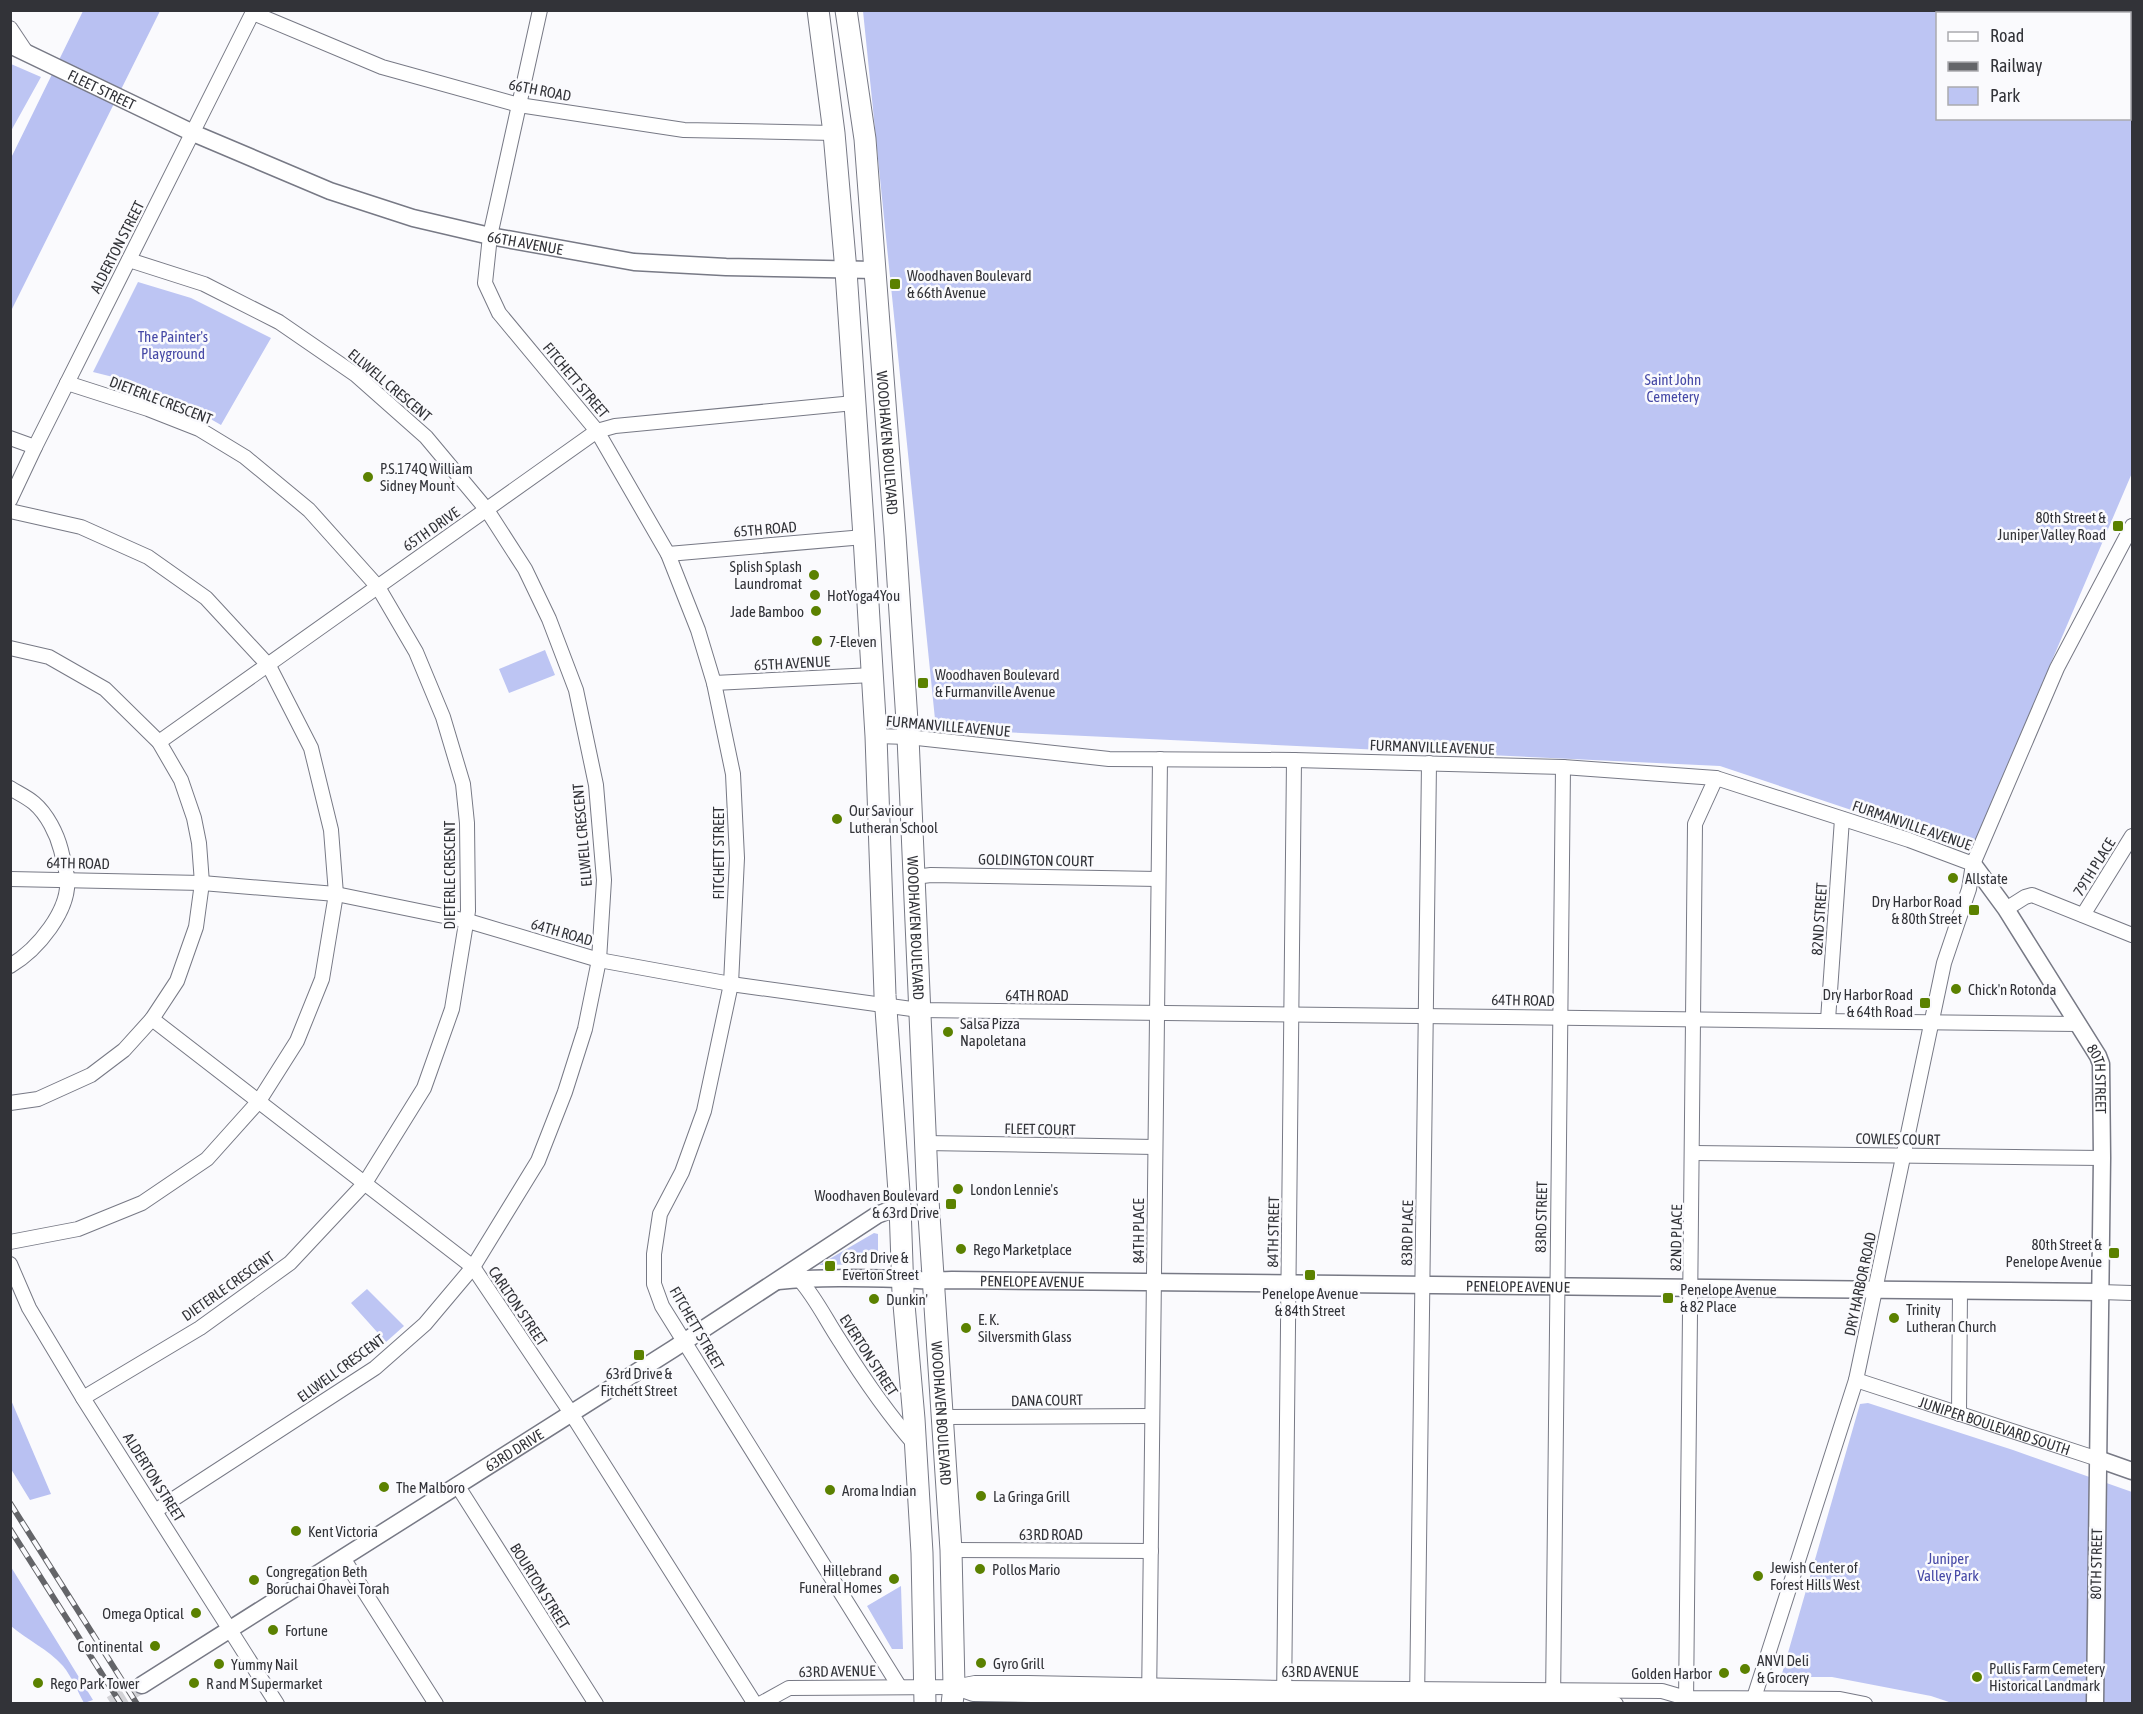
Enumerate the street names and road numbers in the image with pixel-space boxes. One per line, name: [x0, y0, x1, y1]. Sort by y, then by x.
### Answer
street label: FLEET STREET: [65, 66, 139, 113]
street label: 66TH ROAD: [507, 76, 573, 104]
street label: ALDERTON STREET: [86, 198, 148, 296]
street label: 66TH AVENUE: [486, 227, 565, 258]
street label: FITCHETT STREET: [540, 339, 613, 421]
street label: ELLWELL CRESCENT: [345, 345, 435, 425]
street label: WOODHAVEN BOULEVARD: [874, 370, 902, 515]
street label: DIETERLE CRESCENT: [107, 373, 215, 428]
street label: 65TH DRIVE: [400, 503, 463, 555]
street label: 65TH ROAD: [733, 518, 797, 540]
street label: 65TH AVENUE: [753, 652, 831, 673]
street label: FURMANVILLE AVENUE: [885, 712, 1011, 740]
street label: FURMANVILLE AVENUE: [1369, 736, 1495, 758]
street label: ELLWELL CRESCENT: [569, 782, 595, 887]
street label: FURMANVILLE AVENUE: [1850, 797, 1974, 854]
street label: FITCHETT STREET: [710, 806, 727, 900]
street label: DIETERLE CRESCENT: [441, 820, 458, 929]
street label: 79TH PLACE: [2070, 834, 2119, 899]
street label: GOLDINGTON COURT: [978, 850, 1094, 870]
street label: 64TH ROAD: [46, 854, 110, 872]
street label: WOODHAVEN BOULEVARD: [905, 855, 928, 1000]
street label: 82ND STREET: [1808, 882, 1830, 956]
street label: 64TH ROAD: [529, 915, 595, 949]
street label: 64TH ROAD: [1005, 987, 1069, 1004]
street label: 64TH ROAD: [1491, 991, 1555, 1009]
street label: 80TH STREET: [2084, 1041, 2110, 1114]
street label: FLEET COURT: [1004, 1120, 1076, 1138]
street label: COWLES COURT: [1856, 1130, 1941, 1148]
street label: 83RD STREET: [1532, 1181, 1550, 1253]
street label: 84TH STREET: [1264, 1196, 1282, 1268]
street label: 84TH PLACE: [1130, 1198, 1147, 1264]
street label: 83RD PLACE: [1398, 1199, 1416, 1266]
street label: 82ND PLACE: [1667, 1204, 1685, 1272]
street label: DRY HARBOR ROAD: [1841, 1231, 1879, 1337]
street label: DIETERLE CRESCENT: [179, 1248, 278, 1324]
street label: CARLTON STREET: [485, 1263, 551, 1349]
street label: PENELOPE AVENUE: [980, 1272, 1085, 1290]
street label: PENELOPE AVENUE: [1466, 1277, 1571, 1295]
street label: FITCHETT STREET: [666, 1283, 728, 1373]
street label: EVERTON STREET: [836, 1311, 902, 1399]
street label: ELLWELL CRESCENT: [294, 1330, 388, 1405]
street label: WOODHAVEN BOULEVARD: [929, 1341, 955, 1486]
street label: DANA COURT: [1011, 1391, 1084, 1409]
street label: JUNIPER BOULEVARD SOUTH: [1917, 1393, 2073, 1458]
street label: 63RD DRIVE: [482, 1425, 547, 1474]
street label: ALDERTON STREET: [120, 1430, 188, 1525]
street label: 63RD ROAD: [1019, 1526, 1083, 1543]
street label: 80TH STREET: [2087, 1528, 2105, 1600]
street label: BOURTON STREET: [507, 1540, 573, 1632]
street label: 63RD AVENUE: [798, 1662, 876, 1680]
street label: 63RD AVENUE: [1282, 1663, 1359, 1680]

